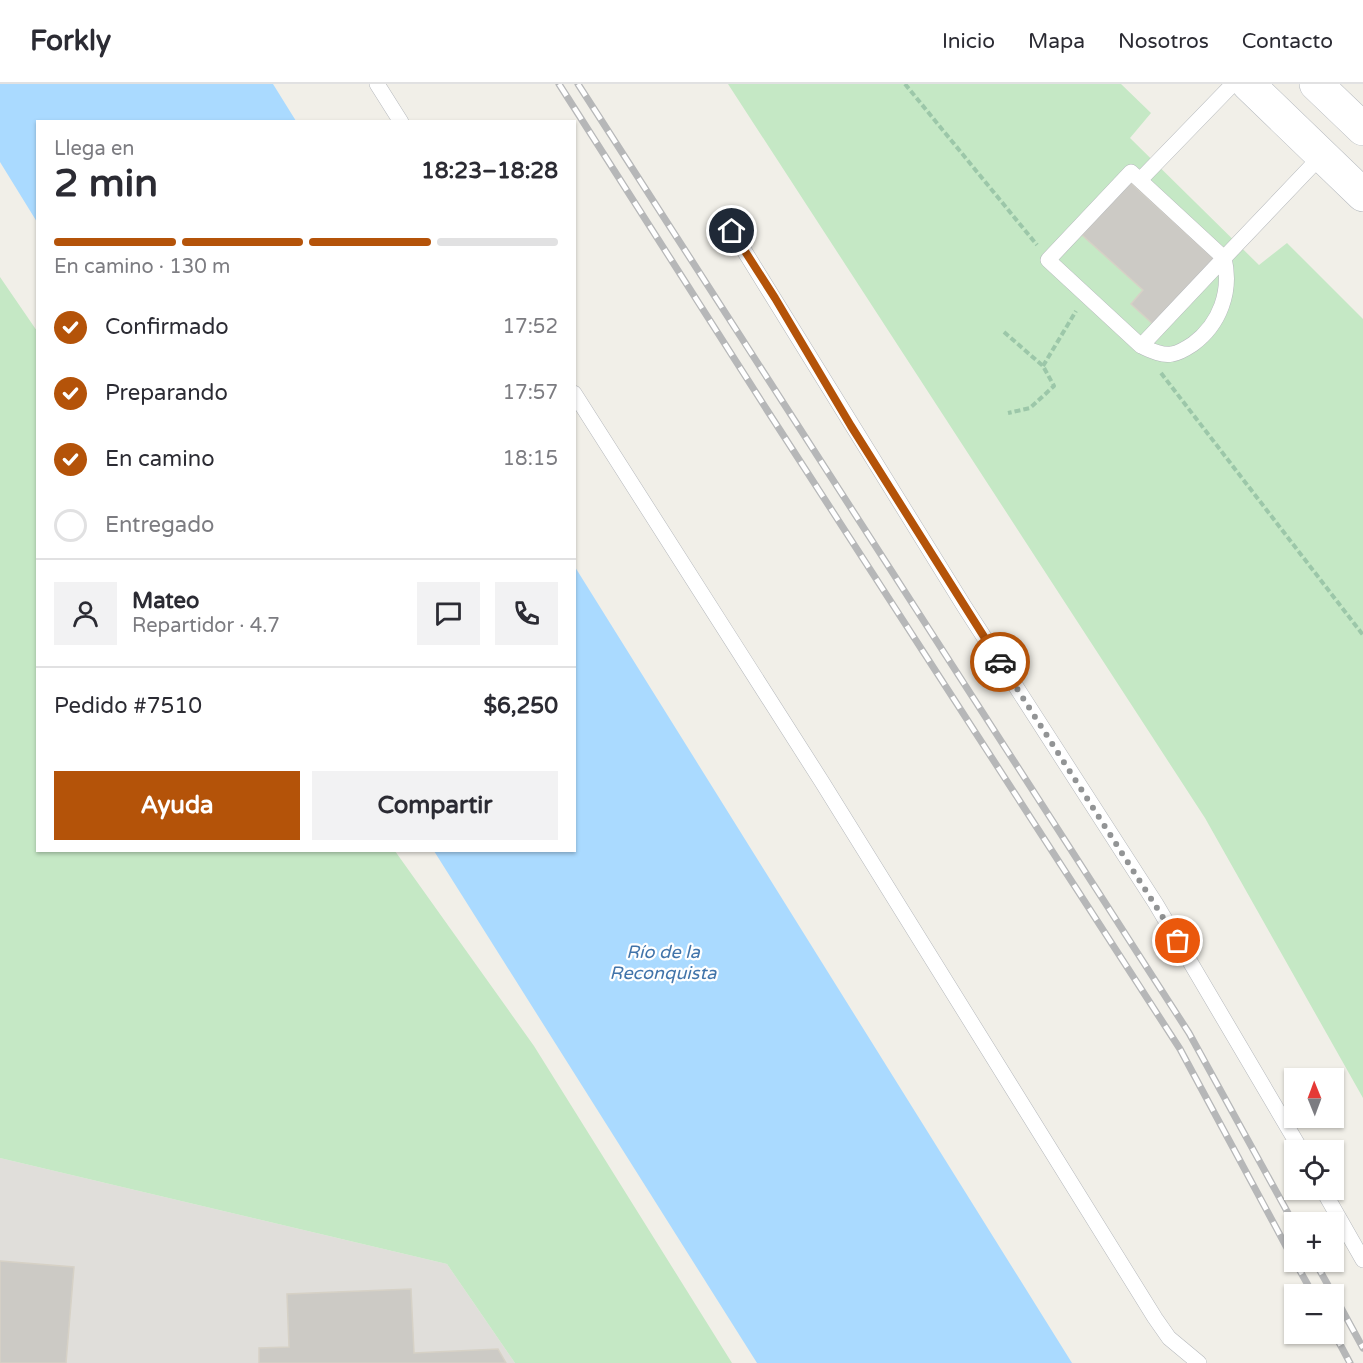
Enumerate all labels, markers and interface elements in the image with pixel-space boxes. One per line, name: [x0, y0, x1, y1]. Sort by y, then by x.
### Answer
text: Forkly: [30, 24, 111, 58]
text: Inicio: [942, 29, 995, 54]
text: Mapa: [1028, 29, 1085, 54]
text: Nosotros: [1118, 29, 1209, 54]
text: Contacto: [1242, 29, 1333, 54]
text: Llega en: [54, 137, 134, 161]
text: 18:23–18:28: [421, 158, 558, 184]
text: 2 min: [54, 160, 158, 207]
pin: [706, 205, 757, 256]
icon: home: [715, 214, 748, 247]
text: En camino · 130 m: [54, 255, 230, 279]
icon: check: [54, 311, 87, 344]
text: Confirmado: [105, 314, 229, 340]
text: 17:52: [503, 315, 558, 339]
icon: check: [54, 377, 87, 410]
text: Preparando: [105, 380, 228, 406]
text: 17:57: [503, 381, 558, 405]
icon: check: [54, 443, 87, 476]
text: En camino: [105, 446, 215, 472]
text: 18:15: [503, 447, 558, 471]
text: Entregado: [105, 512, 214, 538]
button: person: [54, 582, 117, 645]
button: chat: [417, 582, 480, 645]
button: phone: [495, 582, 558, 645]
text: Mateo: [132, 588, 199, 614]
text: Repartidor · 4.7: [132, 614, 280, 638]
courier: [970, 632, 1030, 692]
icon: car: [984, 646, 1017, 679]
text: Pedido #7510: [54, 693, 202, 719]
text: $6,250: [483, 693, 558, 719]
button: Ayuda: [54, 771, 300, 840]
button: Compartir: [312, 771, 558, 840]
pin: [1152, 915, 1203, 966]
icon: bag: [1161, 924, 1194, 957]
water label: Río de la Reconquista: [610, 941, 717, 984]
north arrow: [1284, 1068, 1344, 1128]
map controls: [1284, 1068, 1344, 1344]
button: locate: [1284, 1140, 1344, 1200]
button: +: [1284, 1212, 1344, 1272]
button: −: [1284, 1284, 1344, 1344]

